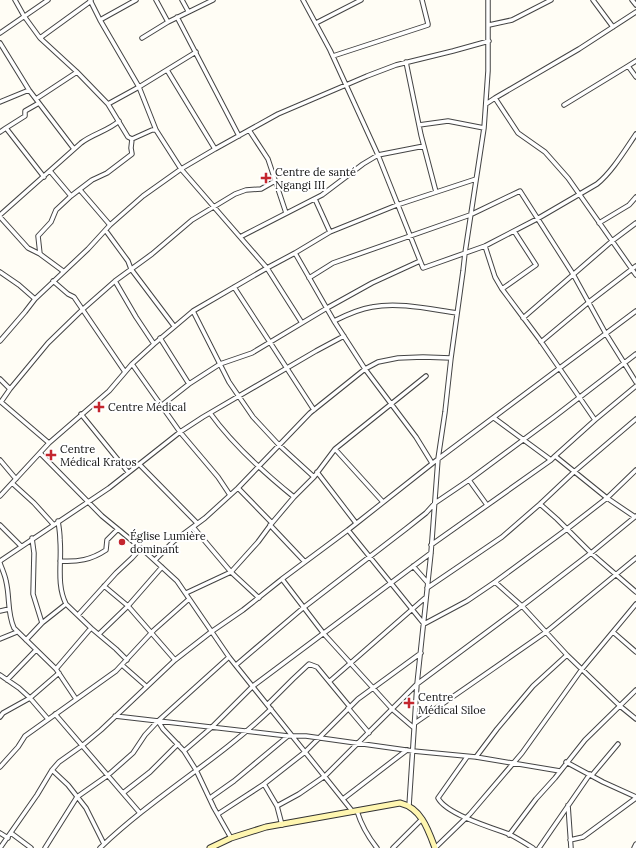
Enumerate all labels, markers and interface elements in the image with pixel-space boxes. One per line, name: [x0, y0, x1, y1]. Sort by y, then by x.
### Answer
place label: Centre de santé Ngangi III: [275, 165, 356, 192]
marker: Centre de santé Ngangi III: [260, 172, 272, 184]
place label: Centre Médical: [108, 400, 186, 414]
marker: Centre Médical: [93, 401, 105, 413]
place label: Centre Médical Kratos: [60, 442, 137, 469]
marker: Centre Médical Kratos: [45, 449, 57, 461]
place label: Église Lumière dominant: [130, 529, 206, 556]
marker: Église Lumière dominant: [117, 537, 127, 547]
place label: Centre Médical Siloe: [418, 690, 486, 717]
marker: Centre Médical Siloe: [403, 697, 415, 709]

